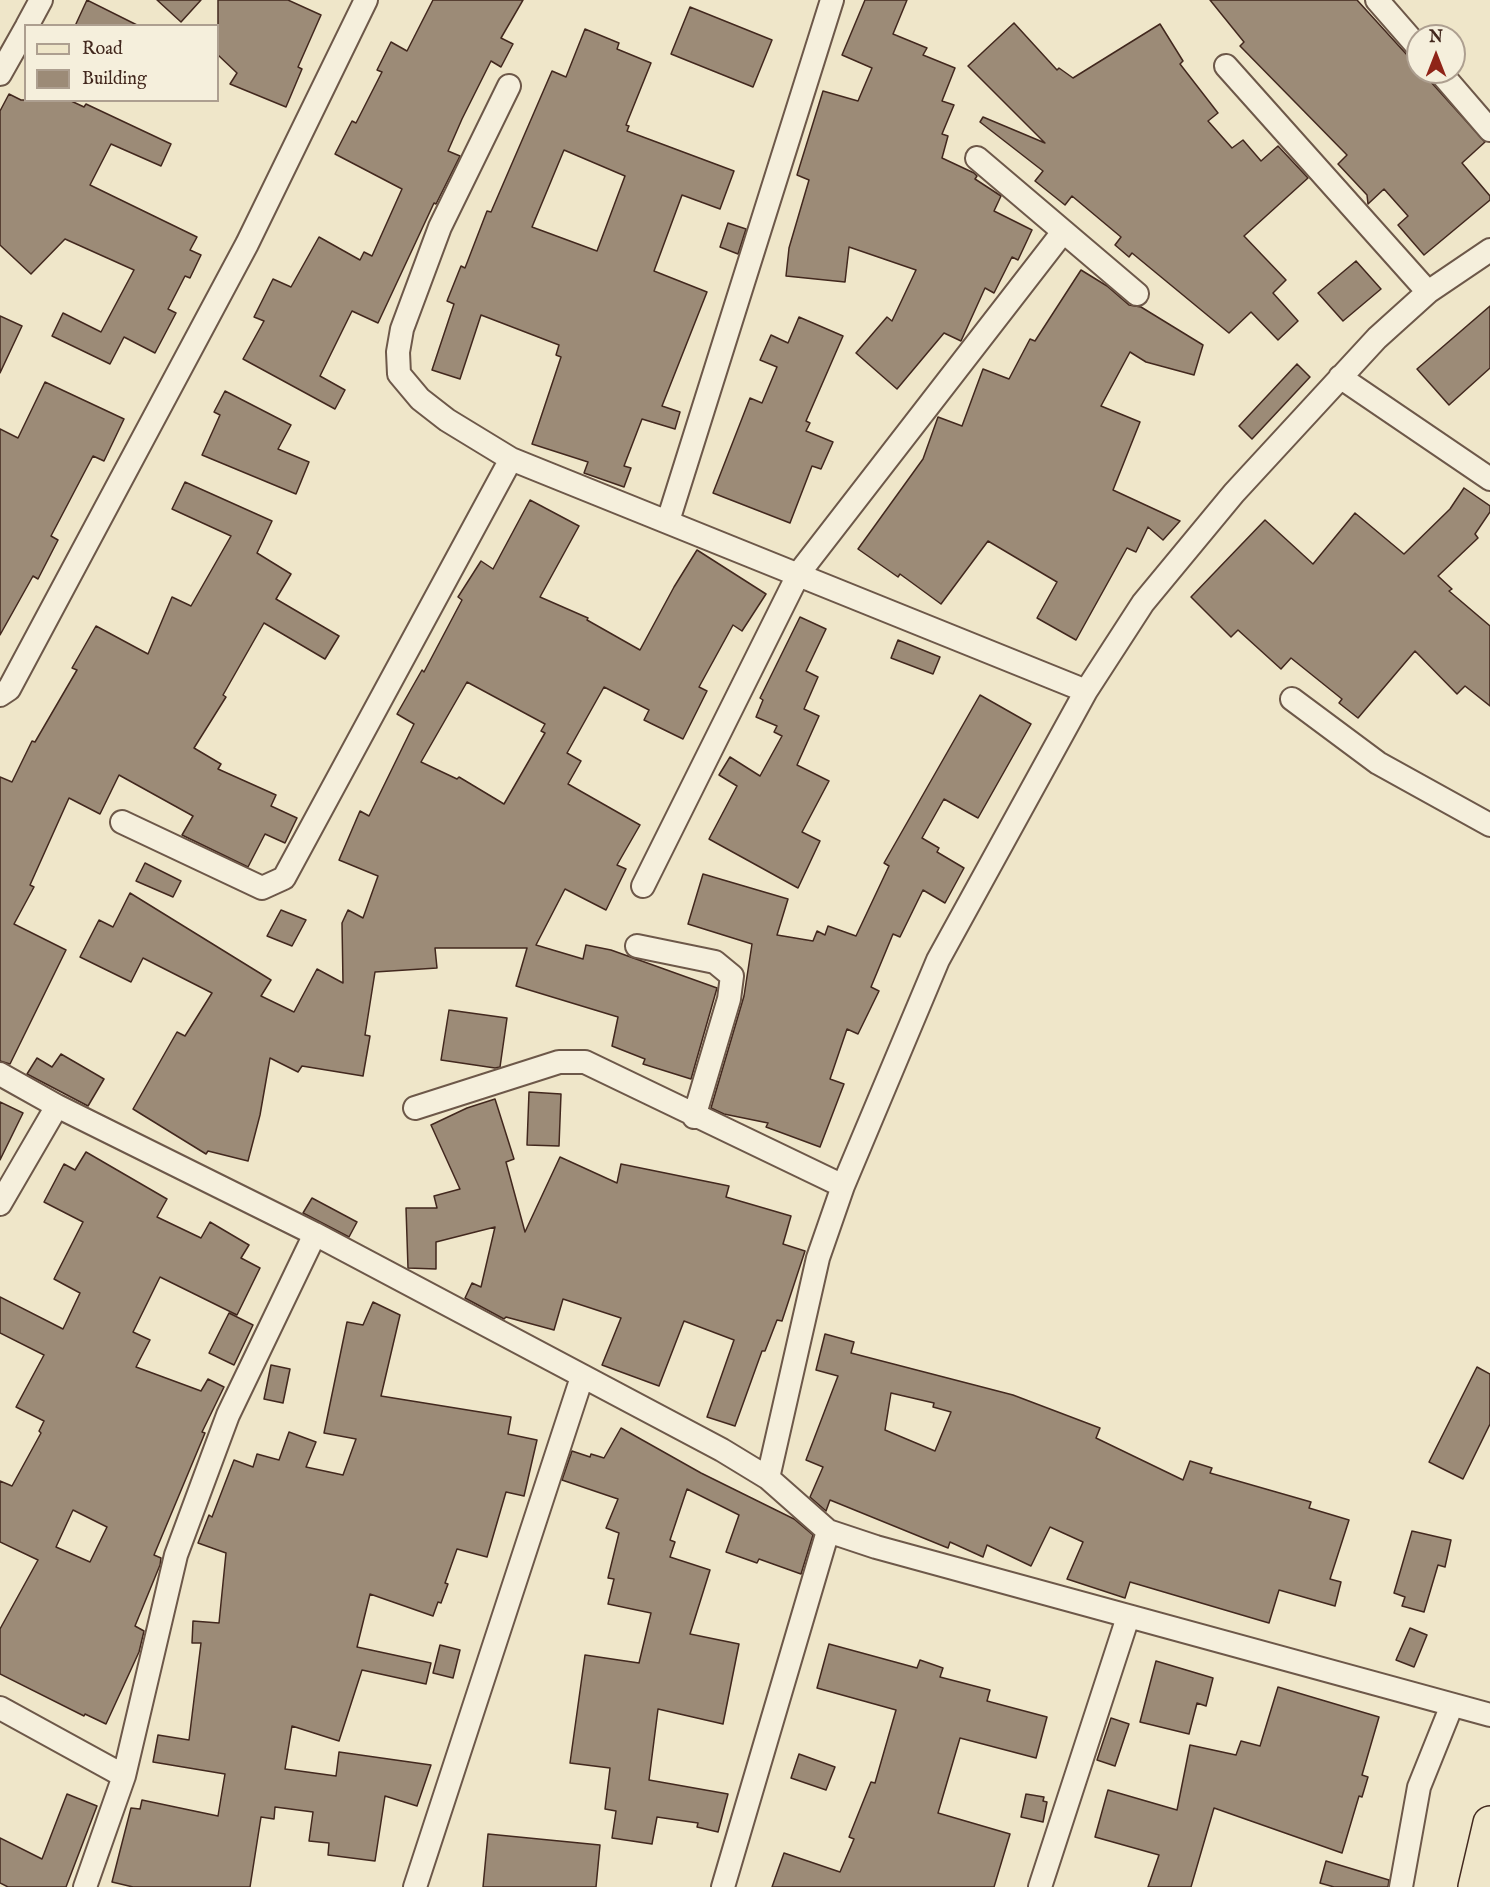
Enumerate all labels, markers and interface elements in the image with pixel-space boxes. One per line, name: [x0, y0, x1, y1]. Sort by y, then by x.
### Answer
legend: [24, 24, 219, 102]
north arrow: [1406, 24, 1466, 84]
text: N: [1429, 28, 1443, 48]
text: Road: [82, 38, 123, 61]
text: Building: [82, 68, 147, 91]

